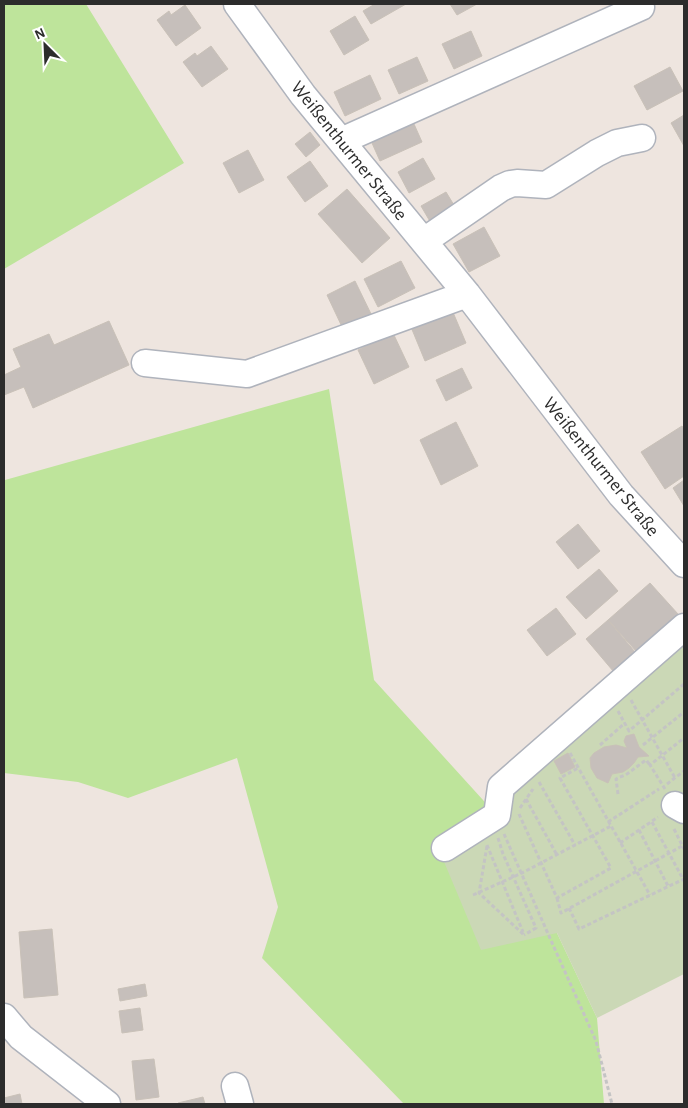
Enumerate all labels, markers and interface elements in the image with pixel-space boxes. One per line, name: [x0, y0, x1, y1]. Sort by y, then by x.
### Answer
north arrow: [20, 20, 70, 70]
text: N: [33, 26, 47, 42]
street label: Weißenthurmer Straße: [287, 78, 411, 224]
street label: Weißenthurmer Straße: [539, 394, 663, 540]

